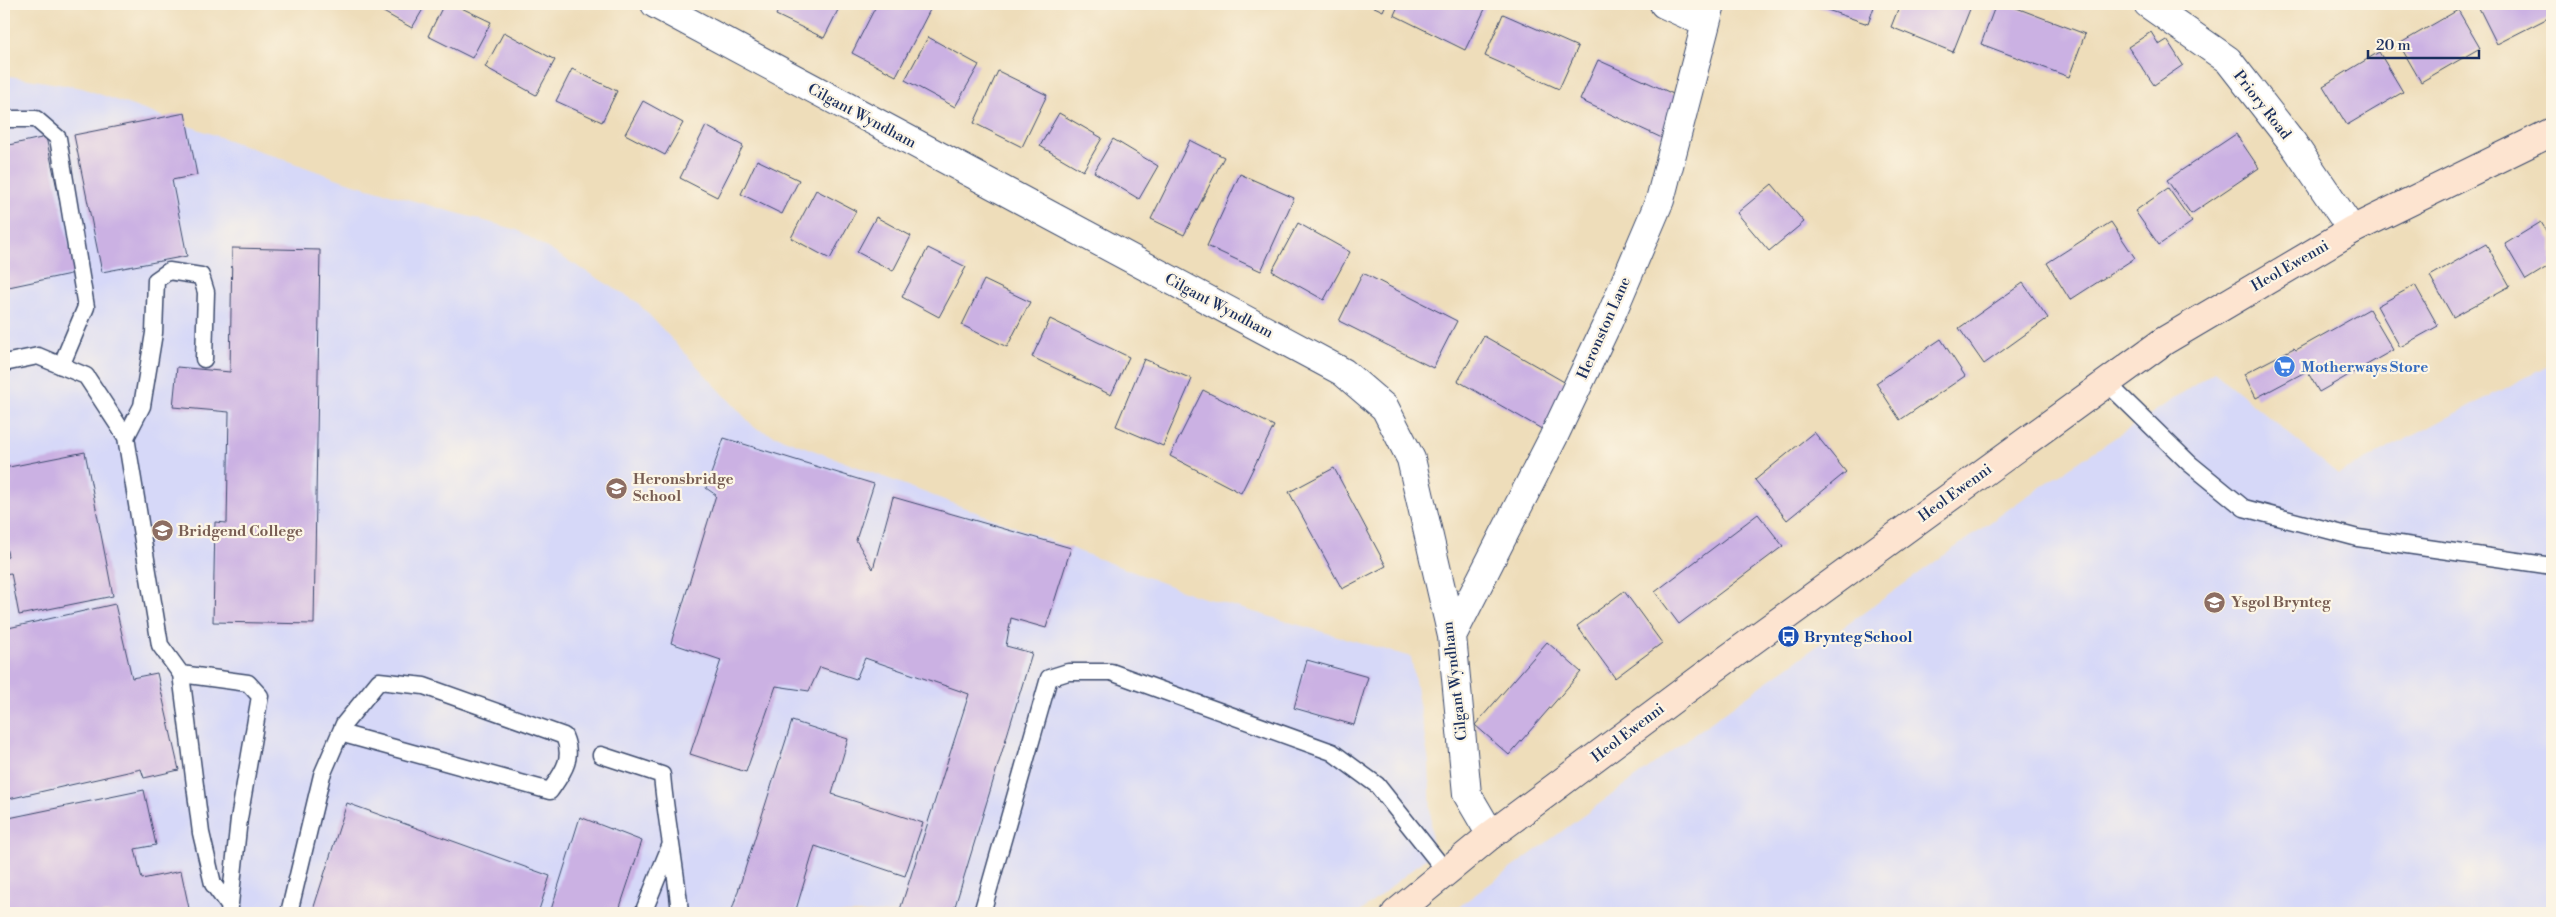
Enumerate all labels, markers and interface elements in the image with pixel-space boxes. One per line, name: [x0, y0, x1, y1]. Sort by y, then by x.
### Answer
scale bar: [2368, 28, 2480, 60]
text: 20 m: [2376, 36, 2411, 55]
street label: Priory Road: [2229, 67, 2295, 144]
street label: Cilgant Wyndham: [805, 79, 919, 153]
street label: Heol Ewenni: [2248, 236, 2332, 296]
street label: Cilgant Wyndham: [1162, 269, 1276, 343]
street label: Heronston Lane: [1573, 274, 1635, 382]
supermarket icon: Motherways Store: [2273, 355, 2297, 379]
place label: Motherways Store: [2301, 358, 2428, 377]
street label: Heol Ewenni: [1914, 460, 1996, 526]
place label: Heronsbridge School: [633, 470, 733, 506]
school or university icon: Heronsbridge School: [605, 476, 629, 500]
school or university icon: Bridgend College: [150, 519, 174, 543]
place label: Bridgend College: [178, 522, 303, 541]
school or university icon: Ysgol Brynteg: [2203, 590, 2227, 614]
place label: Ysgol Brynteg: [2231, 593, 2331, 612]
street label: Cilgant Wyndham: [1438, 620, 1472, 742]
bus stop icon: Brynteg School: [1776, 625, 1800, 649]
place label: Brynteg School: [1804, 628, 1912, 647]
street label: Heol Ewenni: [1588, 699, 1668, 767]

